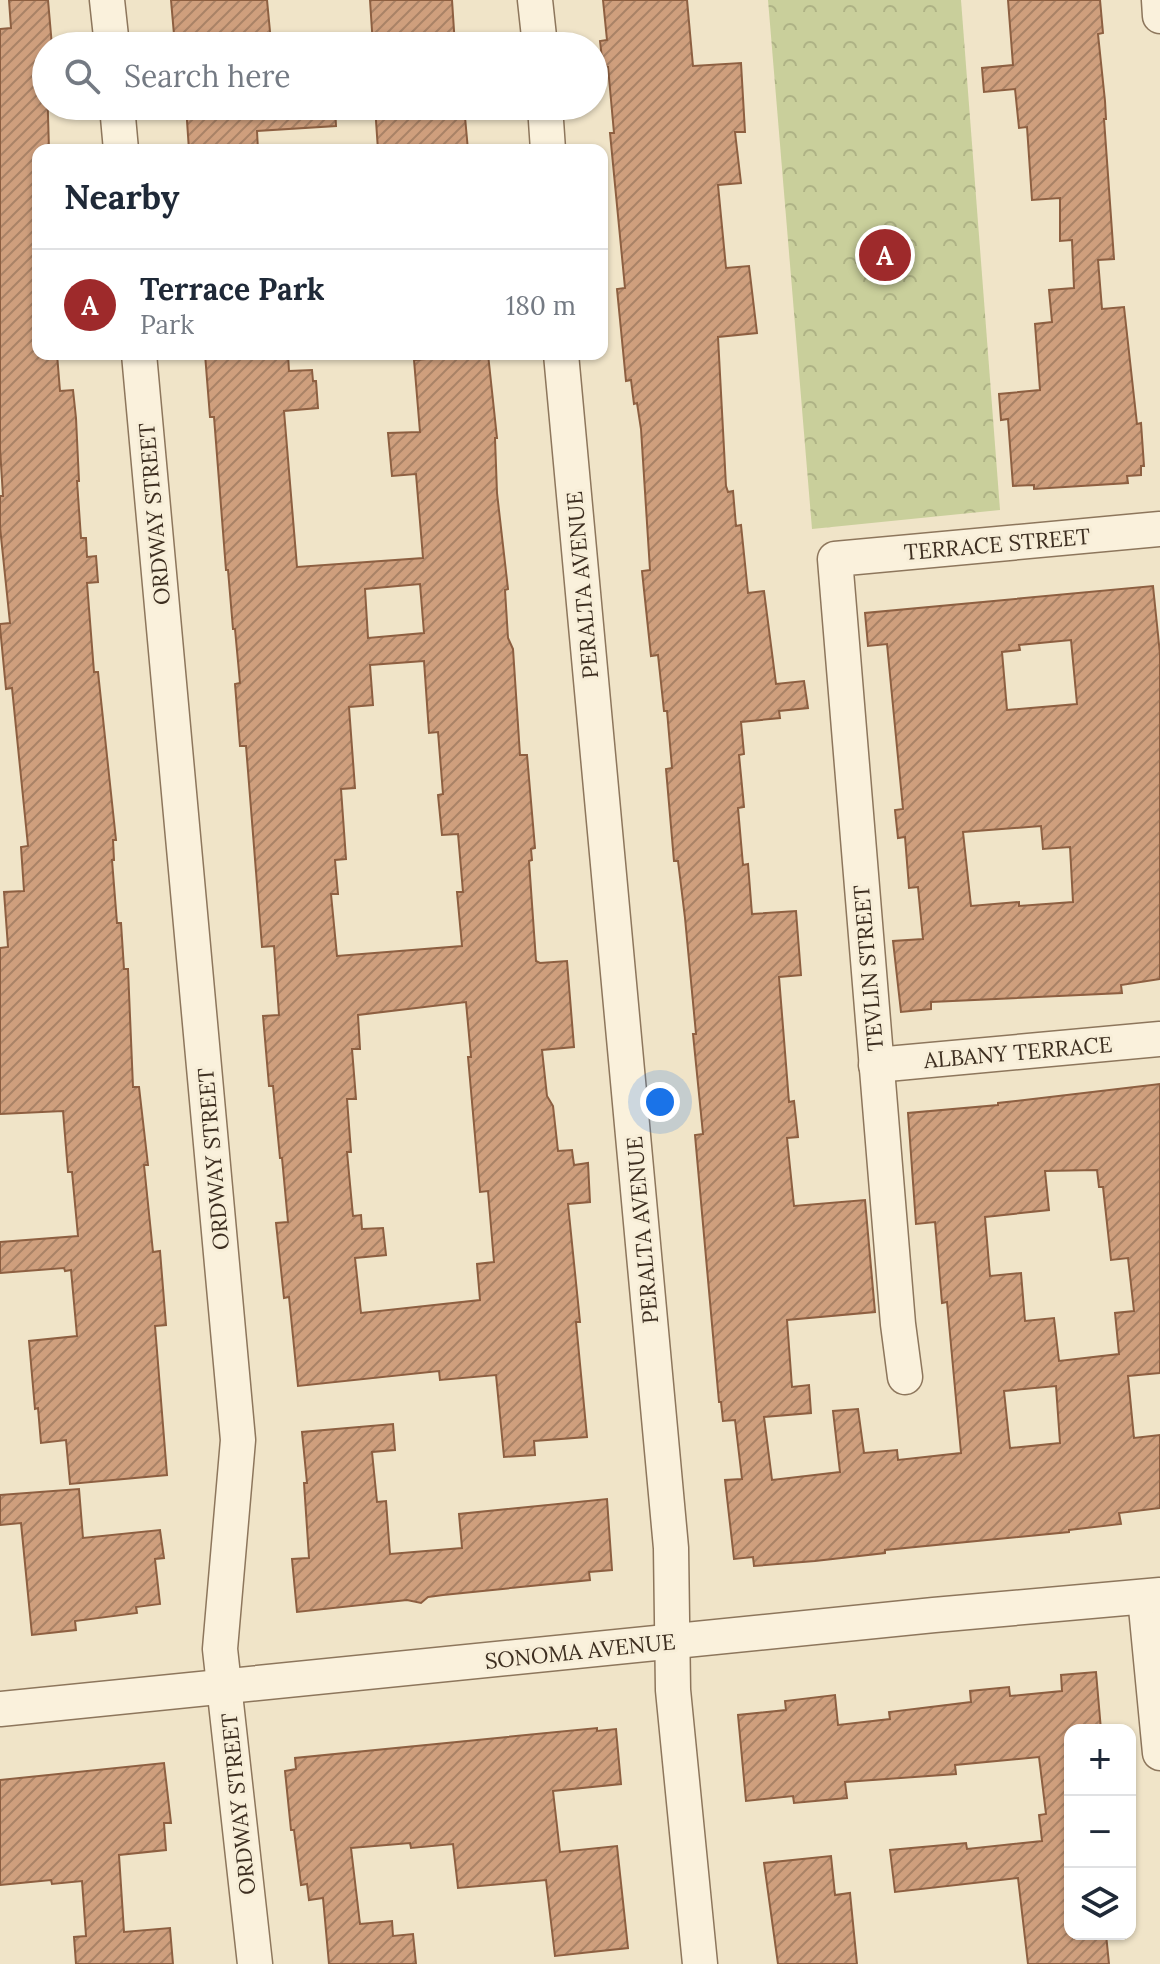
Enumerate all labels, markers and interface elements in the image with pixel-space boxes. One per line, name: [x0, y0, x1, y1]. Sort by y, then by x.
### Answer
search box: [32, 32, 608, 120]
icon: search: [60, 54, 104, 98]
text: Search here: [124, 57, 291, 95]
text: Nearby: [64, 175, 180, 218]
pin: A: [859, 225, 911, 285]
text: Terrace Park: [140, 270, 325, 308]
text: A: [81, 289, 99, 322]
text: 180 m: [506, 289, 576, 322]
text: Park: [140, 308, 194, 341]
street label: ORDWAY STREET: [132, 422, 176, 606]
street label: PERALTA AVENUE: [560, 490, 604, 680]
street label: TERRACE STREET: [903, 522, 1091, 566]
street label: TEVLIN STREET: [847, 884, 889, 1052]
street label: ALBANY TERRACE: [922, 1030, 1113, 1074]
street label: ORDWAY STREET: [191, 1067, 235, 1251]
your location: [640, 1082, 680, 1122]
street label: PERALTA AVENUE: [620, 1135, 664, 1325]
street label: SONOMA AVENUE: [483, 1627, 677, 1675]
street label: ORDWAY STREET: [215, 1712, 261, 1896]
map controls: [1064, 1724, 1136, 1940]
button: +: [1064, 1724, 1136, 1796]
button: −: [1064, 1796, 1136, 1868]
button: layers: [1064, 1868, 1136, 1940]

